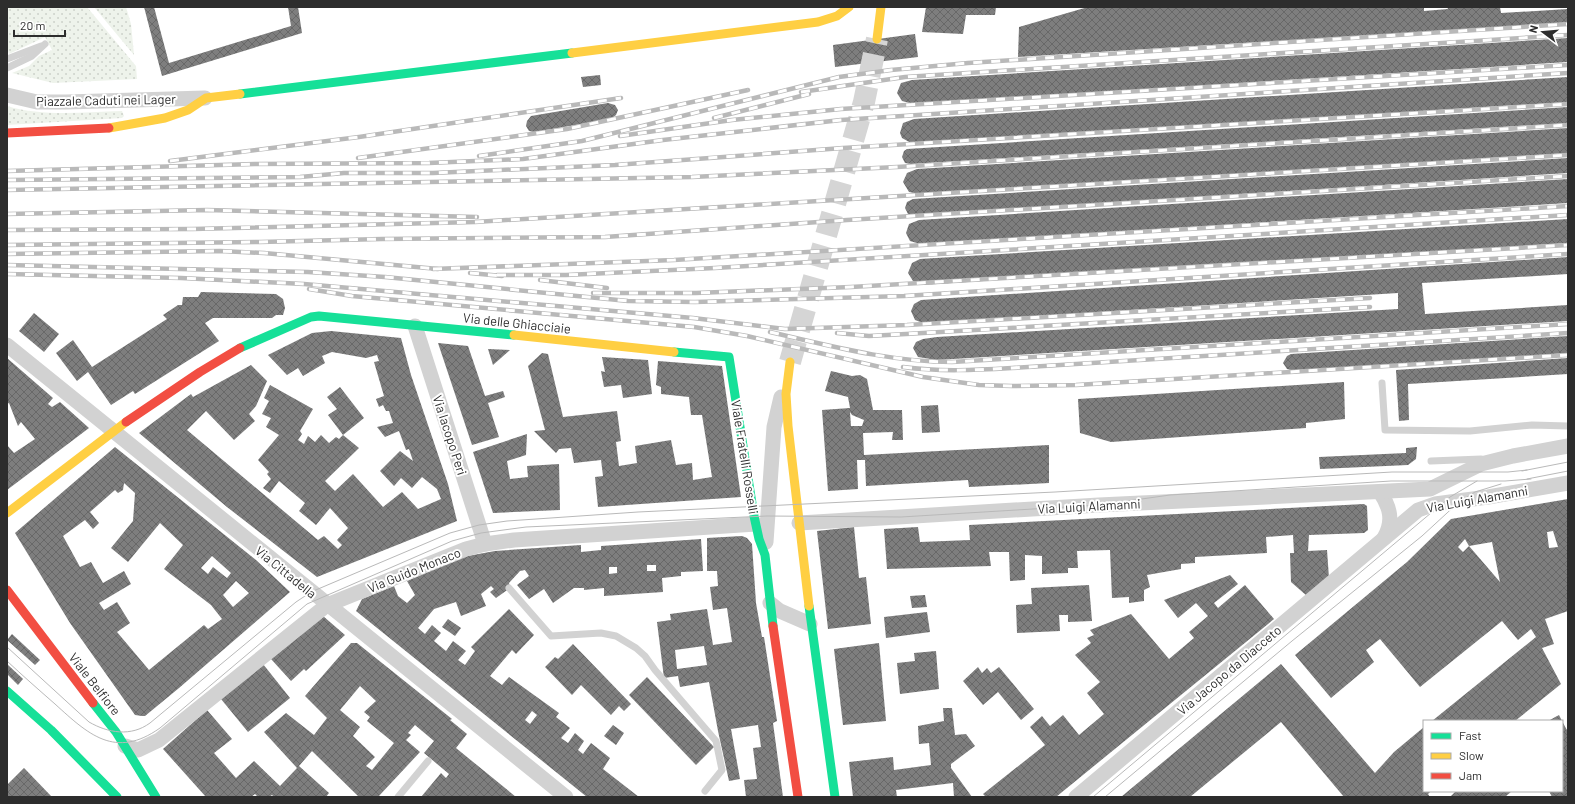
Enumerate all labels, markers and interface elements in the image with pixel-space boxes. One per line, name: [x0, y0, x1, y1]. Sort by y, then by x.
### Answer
scale bar: [14, 12, 65, 38]
north arrow: [1523, 12, 1563, 52]
text: 20 m: [20, 18, 46, 32]
text: N: [1526, 24, 1540, 34]
street label: Piazzale Caduti nei Lager: [36, 91, 176, 109]
street label: Via delle Ghiacciaie: [462, 309, 572, 337]
street label: Via Iacopo Peri: [430, 393, 470, 477]
street label: Viale Fratelli Rosselli: [728, 399, 762, 515]
street label: Via Luigi Alamanni: [1425, 482, 1529, 516]
street label: Via Luigi Alamanni: [1037, 495, 1141, 517]
street label: Via Cittadella: [252, 542, 320, 602]
street label: Via Guido Monaco: [365, 544, 463, 596]
street label: Via Jacopo da Diacceto: [1174, 622, 1284, 718]
street label: Viale Belfiore: [66, 650, 124, 718]
legend: [1423, 720, 1563, 792]
text: Fast: [1459, 728, 1482, 742]
text: Slow: [1459, 748, 1484, 762]
text: Jam: [1459, 768, 1482, 782]

